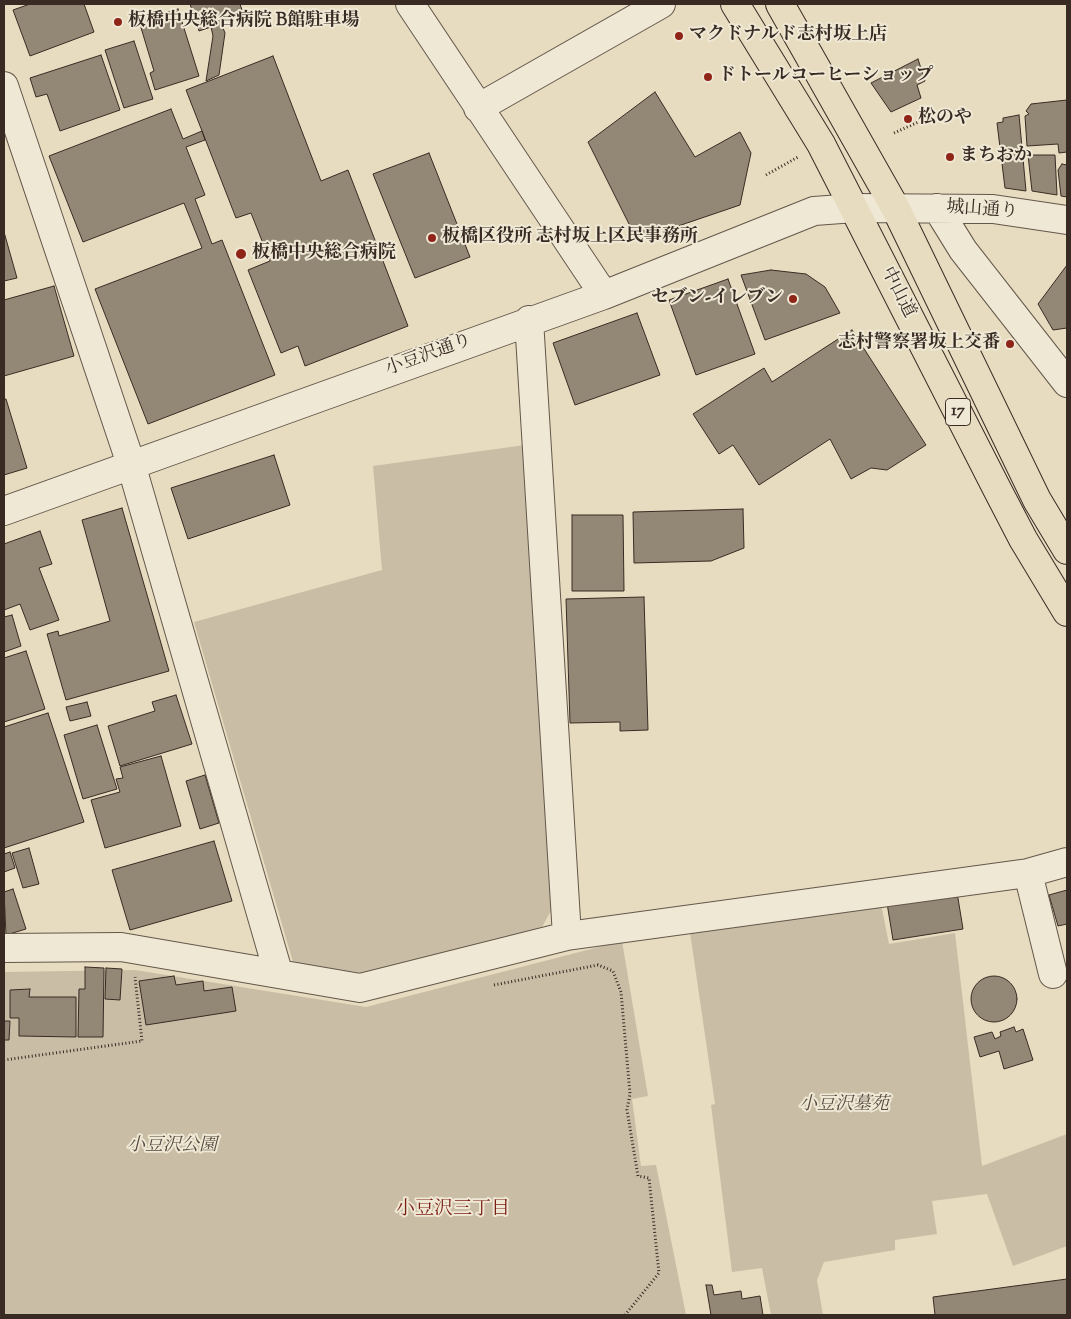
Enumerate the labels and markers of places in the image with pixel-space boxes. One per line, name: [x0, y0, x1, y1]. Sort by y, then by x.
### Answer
place label: 板橋中央総合病院 B館駐車場: [128, 11, 359, 33]
marker: 板橋中央総合病院 B館駐車場: [112, 16, 124, 28]
place label: マクドナルド志村坂上店: [689, 25, 887, 47]
marker: マクドナルド志村坂上店: [673, 30, 685, 42]
place label: ドトールコーヒーショップ: [718, 66, 933, 88]
marker: ドトールコーヒーショップ: [702, 71, 714, 83]
place label: 松のや: [918, 108, 972, 130]
marker: 松のや: [902, 113, 914, 125]
place label: まちおか: [960, 146, 1032, 168]
marker: まちおか: [944, 151, 956, 163]
place label: 板橋区役所 志村坂上区民事務所: [442, 227, 698, 249]
marker: 板橋区役所 志村坂上区民事務所: [426, 232, 438, 244]
place label: 板橋中央総合病院: [252, 243, 396, 265]
marker: 板橋中央総合病院: [234, 247, 248, 261]
place label: セブン-イレブン: [651, 288, 783, 310]
marker: セブン-イレブン: [787, 293, 799, 305]
place label: 志村警察署坂上交番: [838, 333, 1000, 355]
marker: 志村警察署坂上交番: [1004, 338, 1016, 350]

